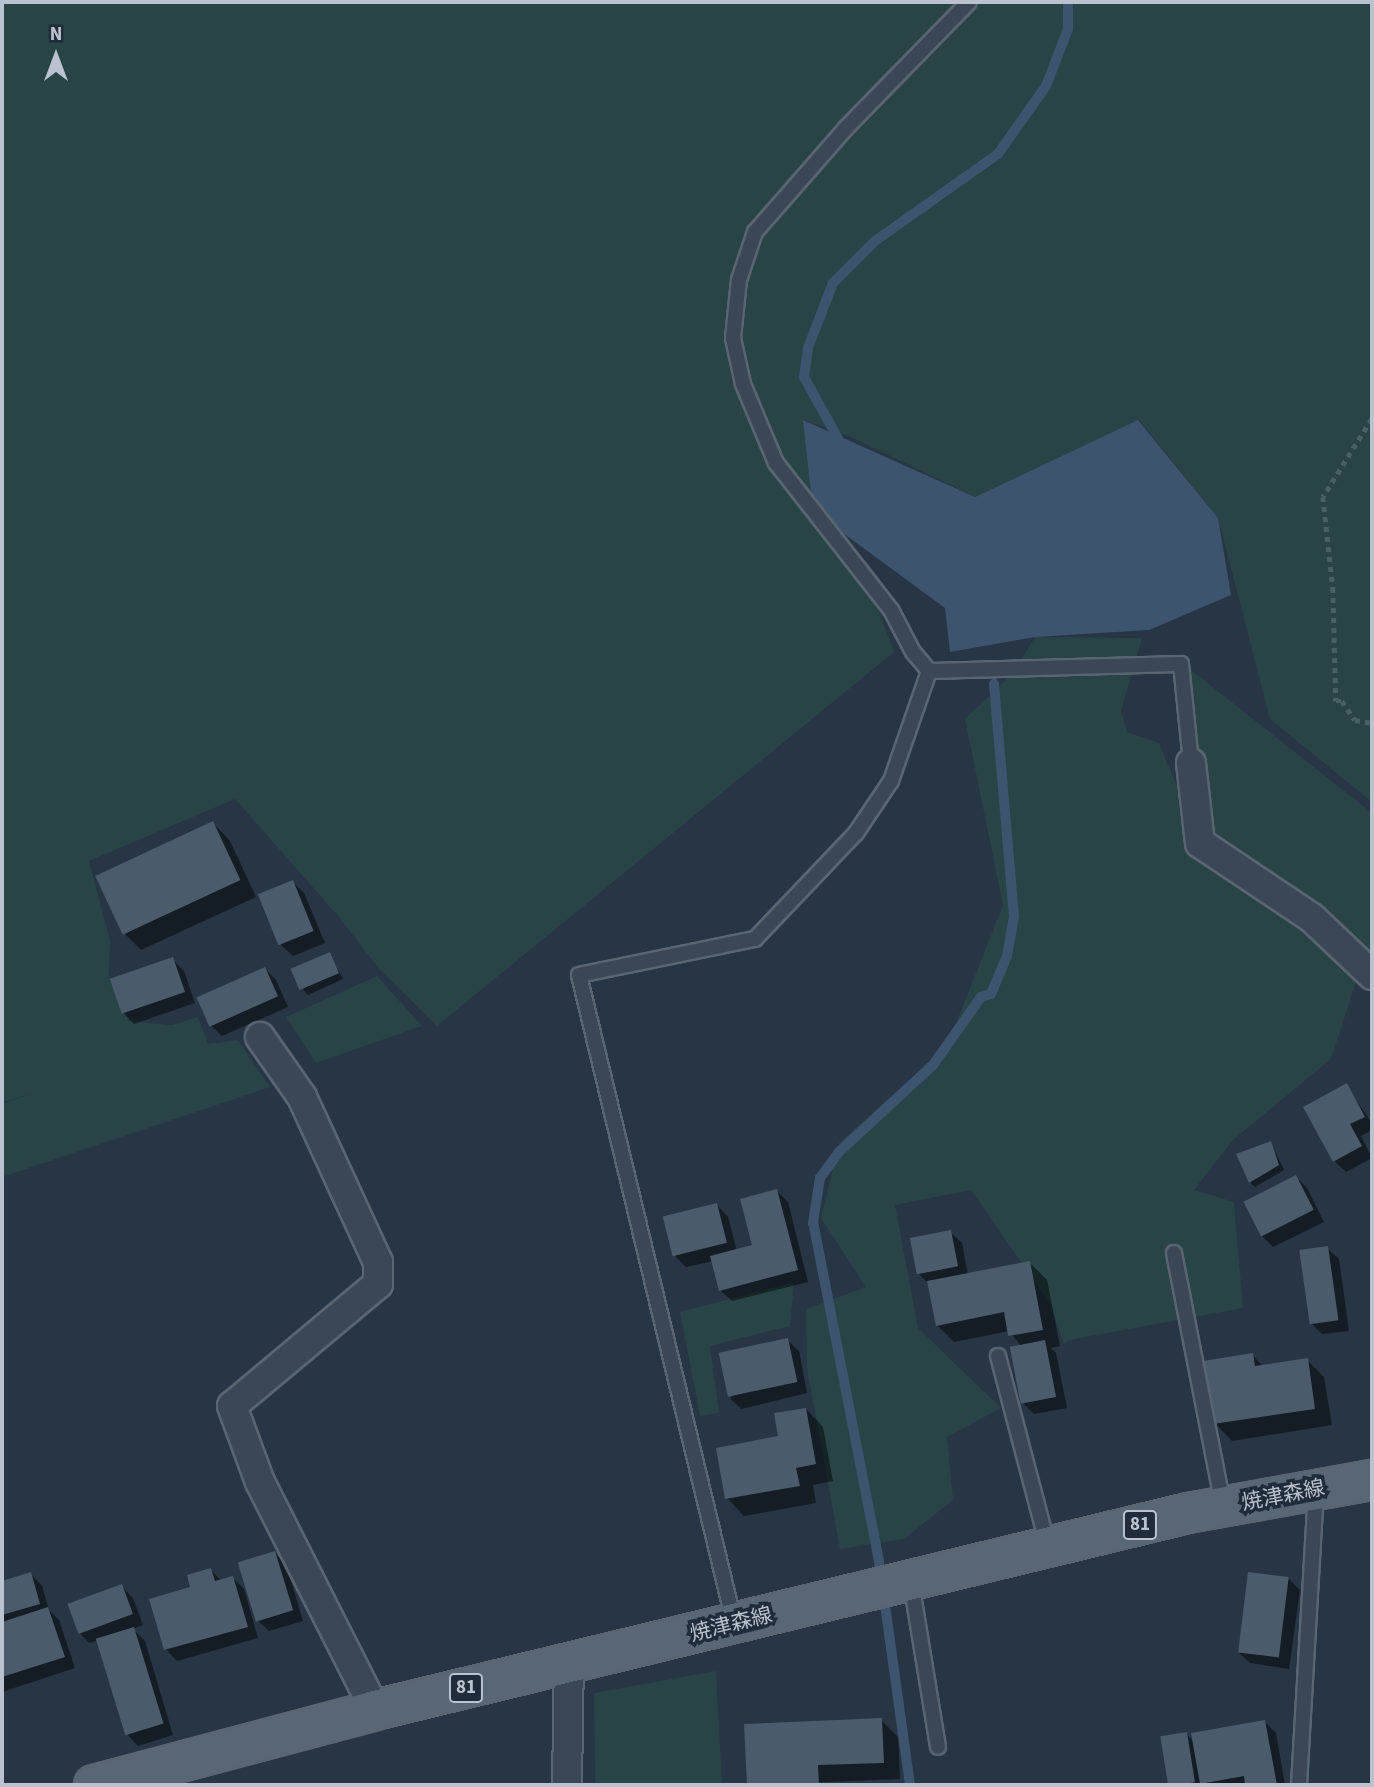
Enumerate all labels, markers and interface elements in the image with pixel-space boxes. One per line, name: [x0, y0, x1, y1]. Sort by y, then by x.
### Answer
north arrow: [21, 21, 91, 91]
text: N: [50, 21, 62, 48]
street label: 焼津森線: [1239, 1475, 1327, 1515]
road number: 81: [1122, 1510, 1158, 1540]
street label: 焼津森線: [687, 1602, 775, 1646]
road number: 81: [448, 1672, 484, 1704]

